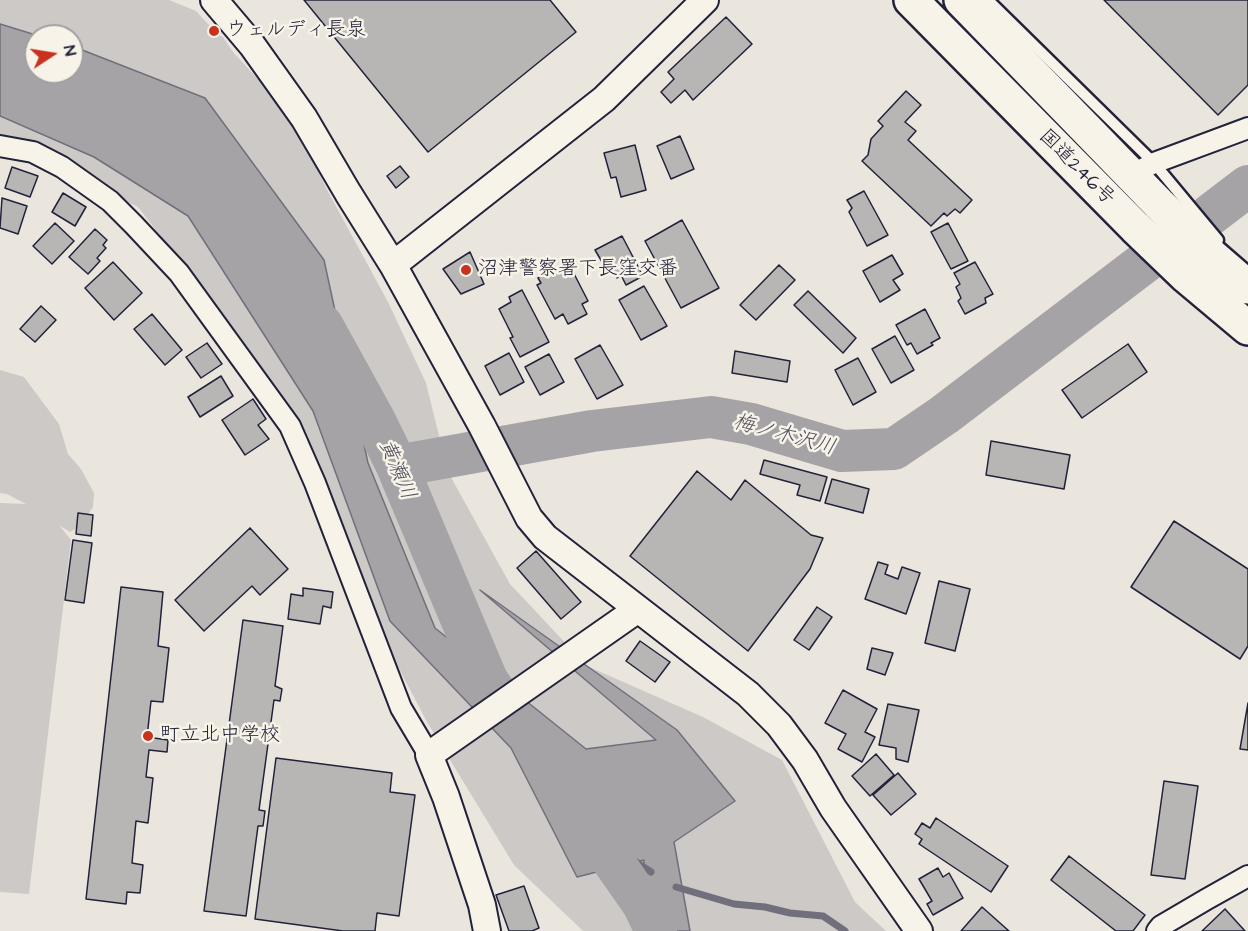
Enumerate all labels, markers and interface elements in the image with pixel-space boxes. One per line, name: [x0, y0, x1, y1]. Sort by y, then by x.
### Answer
place label: ウェルディ長泉: [226, 19, 366, 43]
north arrow: [24, 24, 84, 84]
marker: ウェルディ長泉: [207, 24, 221, 38]
text: N: [58, 43, 81, 58]
street label: 国道246号: [1033, 125, 1119, 211]
place label: 沼津警察署下長窪交番: [478, 258, 678, 282]
marker: 沼津警察署下長窪交番: [459, 263, 473, 277]
water label: 梅ノ木沢川: [730, 410, 838, 462]
water label: 黄瀬川: [372, 436, 420, 504]
place label: 町立北中学校: [160, 724, 280, 748]
marker: 町立北中学校: [141, 729, 155, 743]

